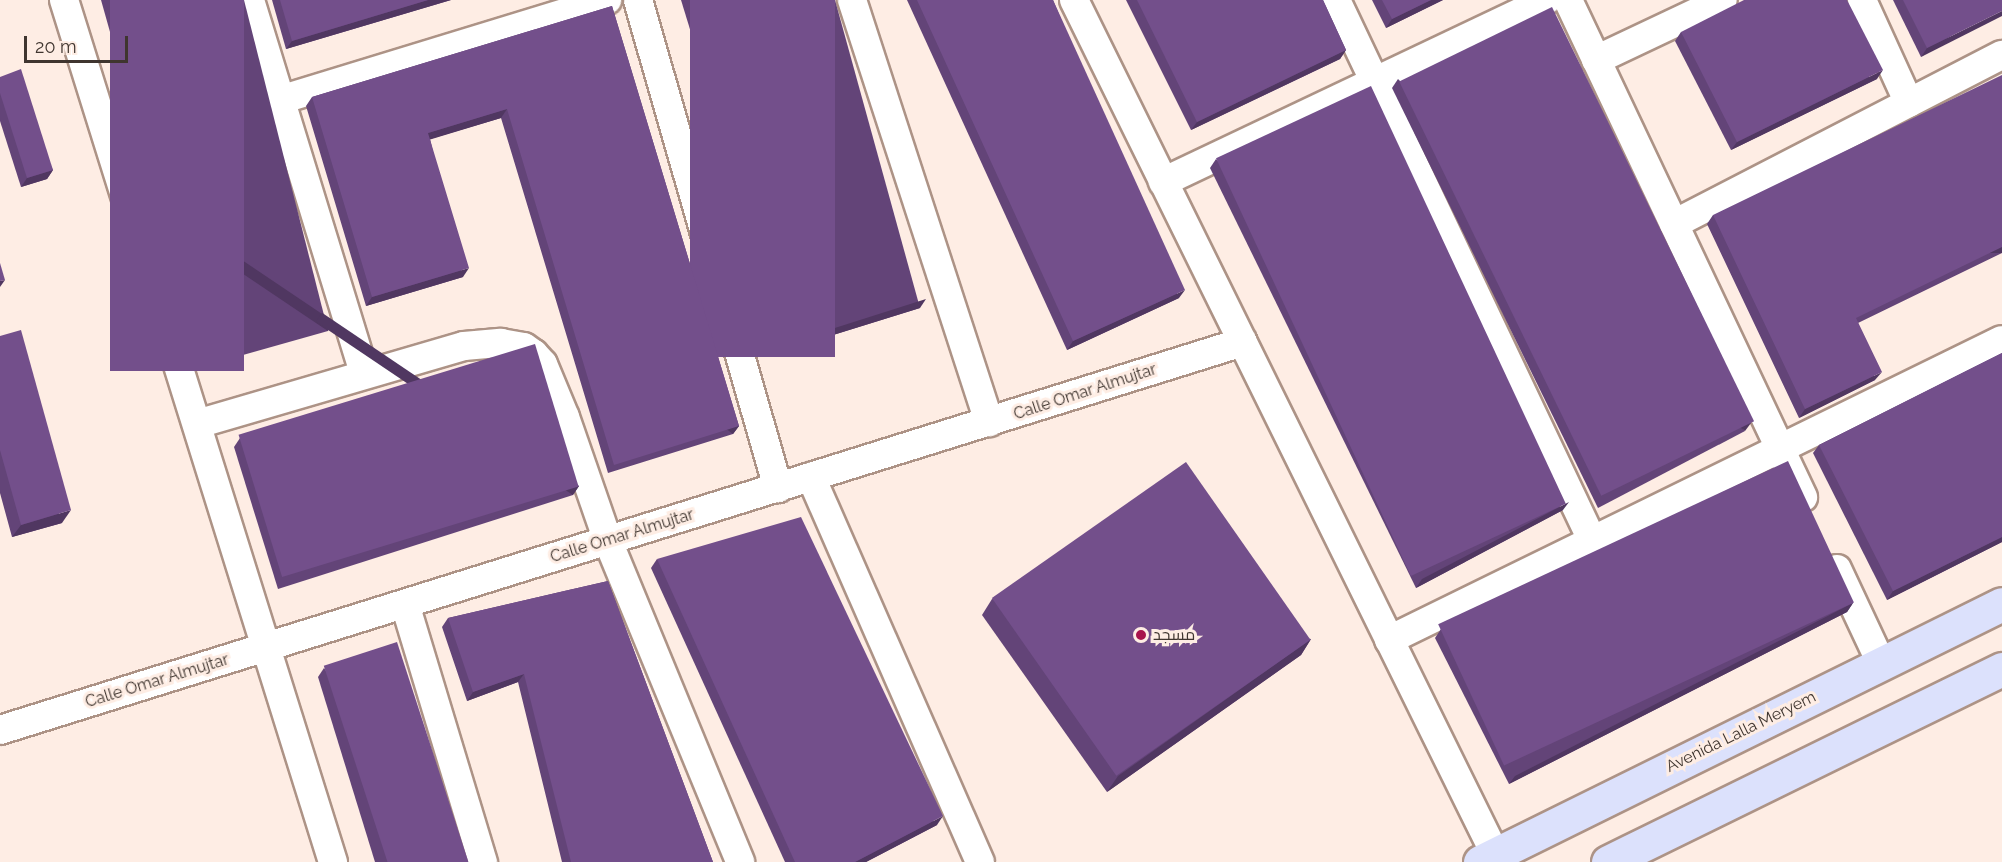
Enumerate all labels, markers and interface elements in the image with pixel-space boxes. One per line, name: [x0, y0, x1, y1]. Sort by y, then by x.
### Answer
scale bar: [27, 24, 130, 62]
text: 20 m: [35, 36, 77, 57]
street label: Calle Omar Almujtar: [1011, 360, 1159, 424]
street label: Calle Omar Almujtar: [548, 505, 696, 567]
place label: مسجد: [1153, 625, 1195, 645]
marker: مسجد: [1134, 628, 1148, 642]
street label: Calle Omar Almujtar: [83, 650, 231, 712]
street label: Avenida Lalla Meryem: [1663, 687, 1819, 777]

